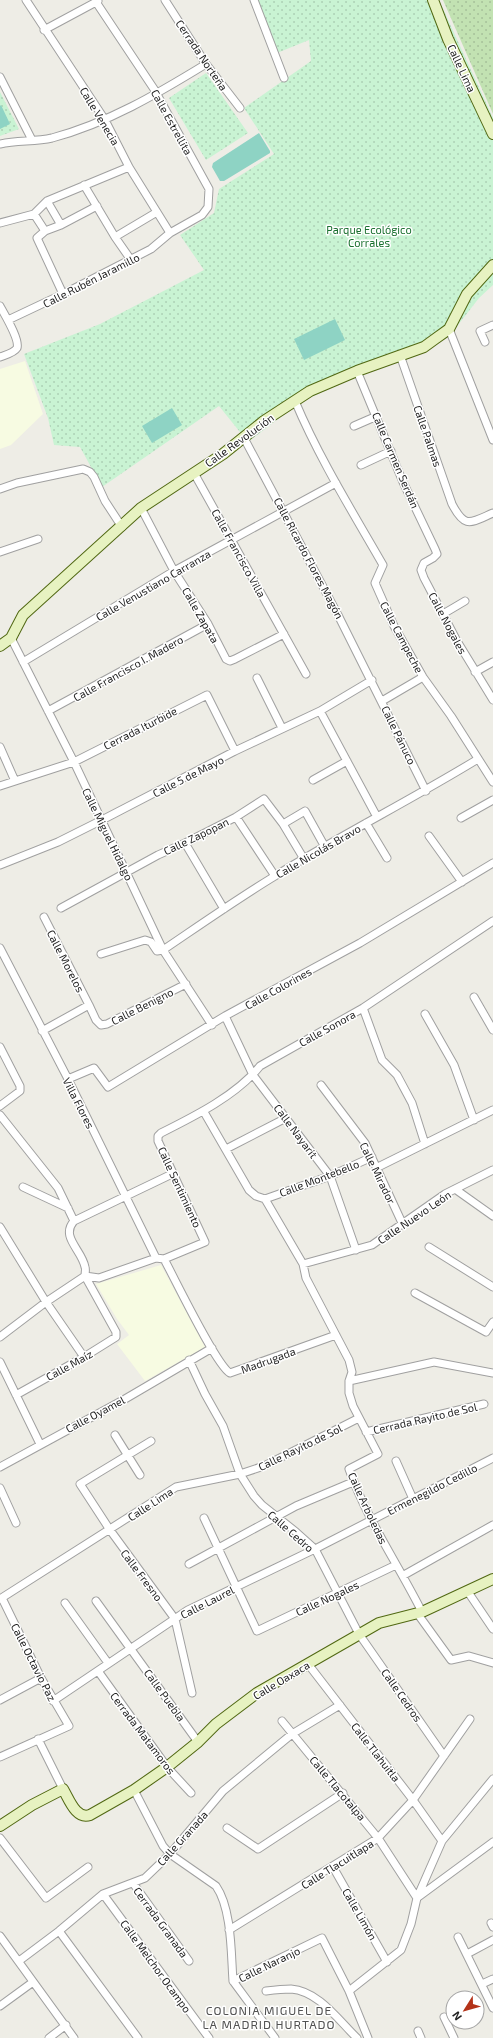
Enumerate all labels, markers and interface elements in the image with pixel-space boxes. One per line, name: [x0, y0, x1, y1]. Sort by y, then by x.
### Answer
street label: Cerrada Norteña: [173, 17, 231, 93]
street label: Calle Lima: [445, 42, 479, 94]
street label: Calle Venecia: [78, 85, 122, 147]
street label: Calle Estrellita: [149, 87, 195, 157]
park label: Parque Ecológico Corrales: [326, 223, 412, 249]
street label: Calle Rubén Jaramillo: [41, 250, 141, 310]
street label: Calle Palmas: [411, 404, 445, 469]
street label: Calle Carmen Serdán: [370, 410, 422, 510]
street label: Calle Revolución: [202, 411, 276, 469]
street label: Calle Ricardo Flores Magón: [271, 495, 347, 621]
street label: Calle Francisco Villa: [209, 506, 269, 600]
street label: Calle Venustiano Carranza: [93, 547, 213, 623]
street label: Calle Zapata: [180, 585, 222, 645]
street label: Calle Nogales: [426, 590, 470, 656]
street label: Calle Campeche: [378, 599, 426, 675]
street label: Calle Francisco I. Madero: [71, 632, 185, 704]
street label: Calle Pánuco: [379, 703, 419, 767]
street label: Cerrada Iturbide: [101, 704, 179, 752]
street label: Calle 5 de Mayo: [150, 753, 226, 799]
street label: Calle Miguel Hidalgo: [80, 786, 136, 882]
street label: Calle Zapopan: [161, 815, 231, 857]
street label: Calle Nicolás Bravo: [273, 821, 363, 881]
street label: Calle Morelos: [45, 928, 87, 995]
street label: Calle Colorines: [242, 964, 314, 1012]
street label: Calle Benigno: [109, 985, 175, 1027]
street label: Calle Sonora: [296, 1007, 358, 1049]
street label: Villa Flores: [61, 1075, 98, 1131]
street label: Calle Nayarit: [272, 1101, 320, 1161]
street label: Calle Mirador: [357, 1140, 399, 1206]
street label: Calle Sentimiento: [156, 1145, 204, 1229]
street label: Calle Montebello: [277, 1157, 361, 1199]
street label: Calle Nuevo León: [375, 1188, 453, 1246]
street label: Madrugada: [239, 1344, 297, 1376]
street label: Calle Maíz: [43, 1347, 95, 1383]
street label: Calle Oyamel: [63, 1393, 127, 1435]
street label: Cerrada Rayito de Sol: [372, 1400, 479, 1436]
street label: Calle Rayito de Sol: [256, 1421, 345, 1473]
street label: Ermenegildo Cedillo: [385, 1461, 479, 1517]
street label: Calle Arboledas: [346, 1470, 391, 1546]
street label: Calle Lima: [125, 1485, 175, 1523]
street label: Calle Cedro: [266, 1508, 316, 1554]
street label: Calle Fresno: [118, 1547, 166, 1603]
street label: Calle Nogales: [293, 1578, 361, 1618]
street label: Calle Laurel: [178, 1583, 237, 1621]
street label: Calle Octavio Paz: [9, 1621, 59, 1703]
street label: Calle Oaxaca: [250, 1658, 312, 1702]
street label: Calle Puebla: [142, 1666, 188, 1724]
street label: Calle Cedros: [379, 1666, 425, 1724]
street label: Cerrada Matamoros: [108, 1689, 178, 1777]
street label: Calle Tlahuitla: [349, 1720, 403, 1784]
street label: Calle Tlacotalpa: [307, 1753, 369, 1823]
street label: Calle Granada: [154, 1808, 210, 1868]
street label: Calle Tlacuitlapa: [298, 1837, 376, 1891]
street label: Cerrada Granada: [131, 1884, 191, 1960]
street label: Calle Limón: [340, 1886, 380, 1942]
street label: Calle Melchor Ocampo: [118, 1917, 194, 2015]
street label: Calle Naranjo: [236, 1944, 302, 1985]
north arrow: [445, 1990, 485, 2030]
district label: COLONIA MIGUEL DE LA MADRID HURTADO: [202, 2003, 336, 2031]
text: N: [449, 2009, 464, 2023]

